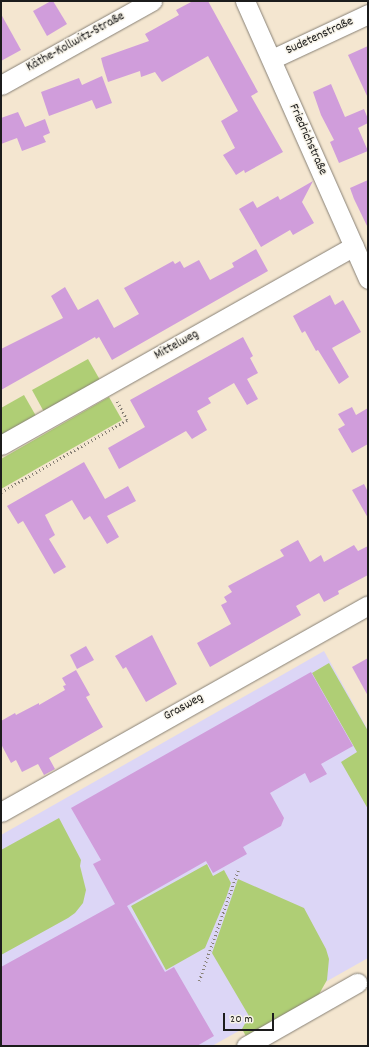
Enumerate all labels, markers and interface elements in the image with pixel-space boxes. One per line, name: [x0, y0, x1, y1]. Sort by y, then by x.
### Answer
street label: Käthe-Kollwitz-Straße: [24, 10, 128, 76]
street label: Sudetenstraße: [284, 15, 356, 59]
street label: Friedrichstraße: [284, 102, 330, 178]
street label: Mittelweg: [152, 327, 202, 365]
street label: Grasweg: [162, 691, 206, 725]
scale bar: [225, 1005, 276, 1031]
text: 20 m: [230, 1011, 253, 1028]

